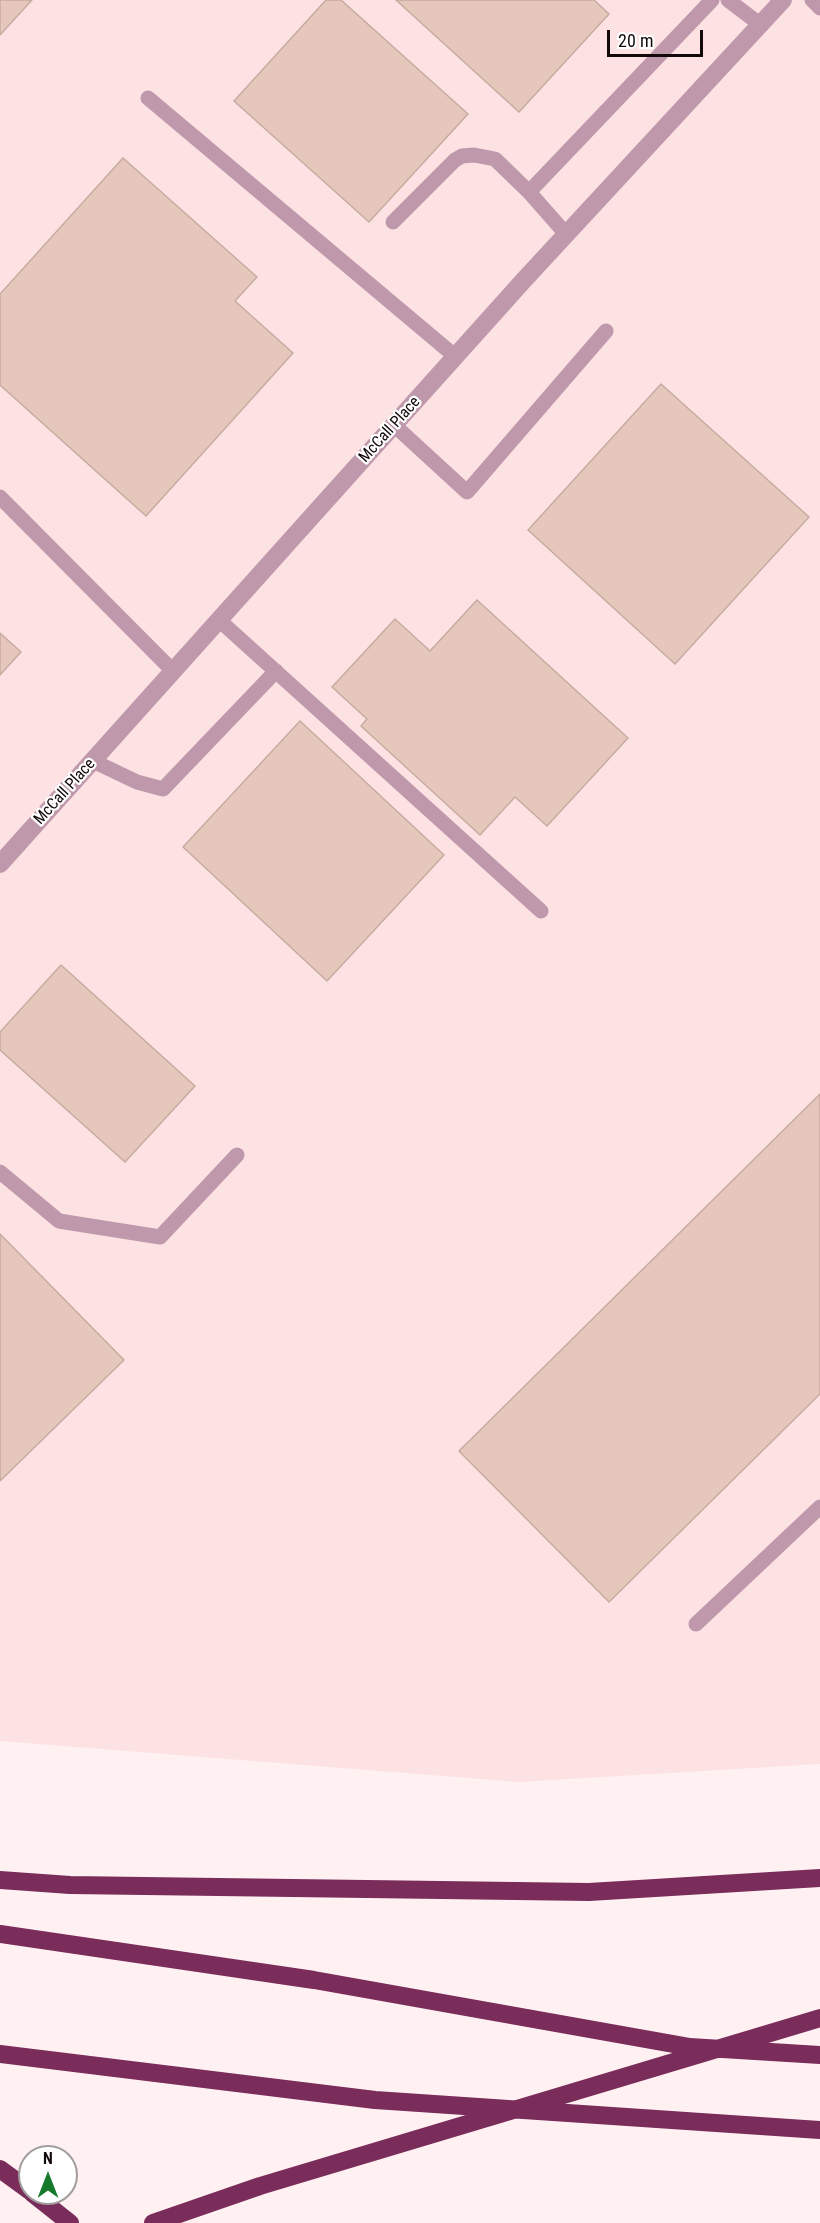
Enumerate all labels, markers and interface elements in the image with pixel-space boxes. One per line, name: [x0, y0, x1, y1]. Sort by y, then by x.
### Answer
scale bar: [610, 18, 706, 56]
text: 20 m: [618, 30, 653, 51]
street label: McCall Place: [355, 393, 425, 467]
street label: McCall Place: [30, 755, 100, 829]
north arrow: [18, 2145, 78, 2205]
text: N: [43, 2149, 53, 2168]

